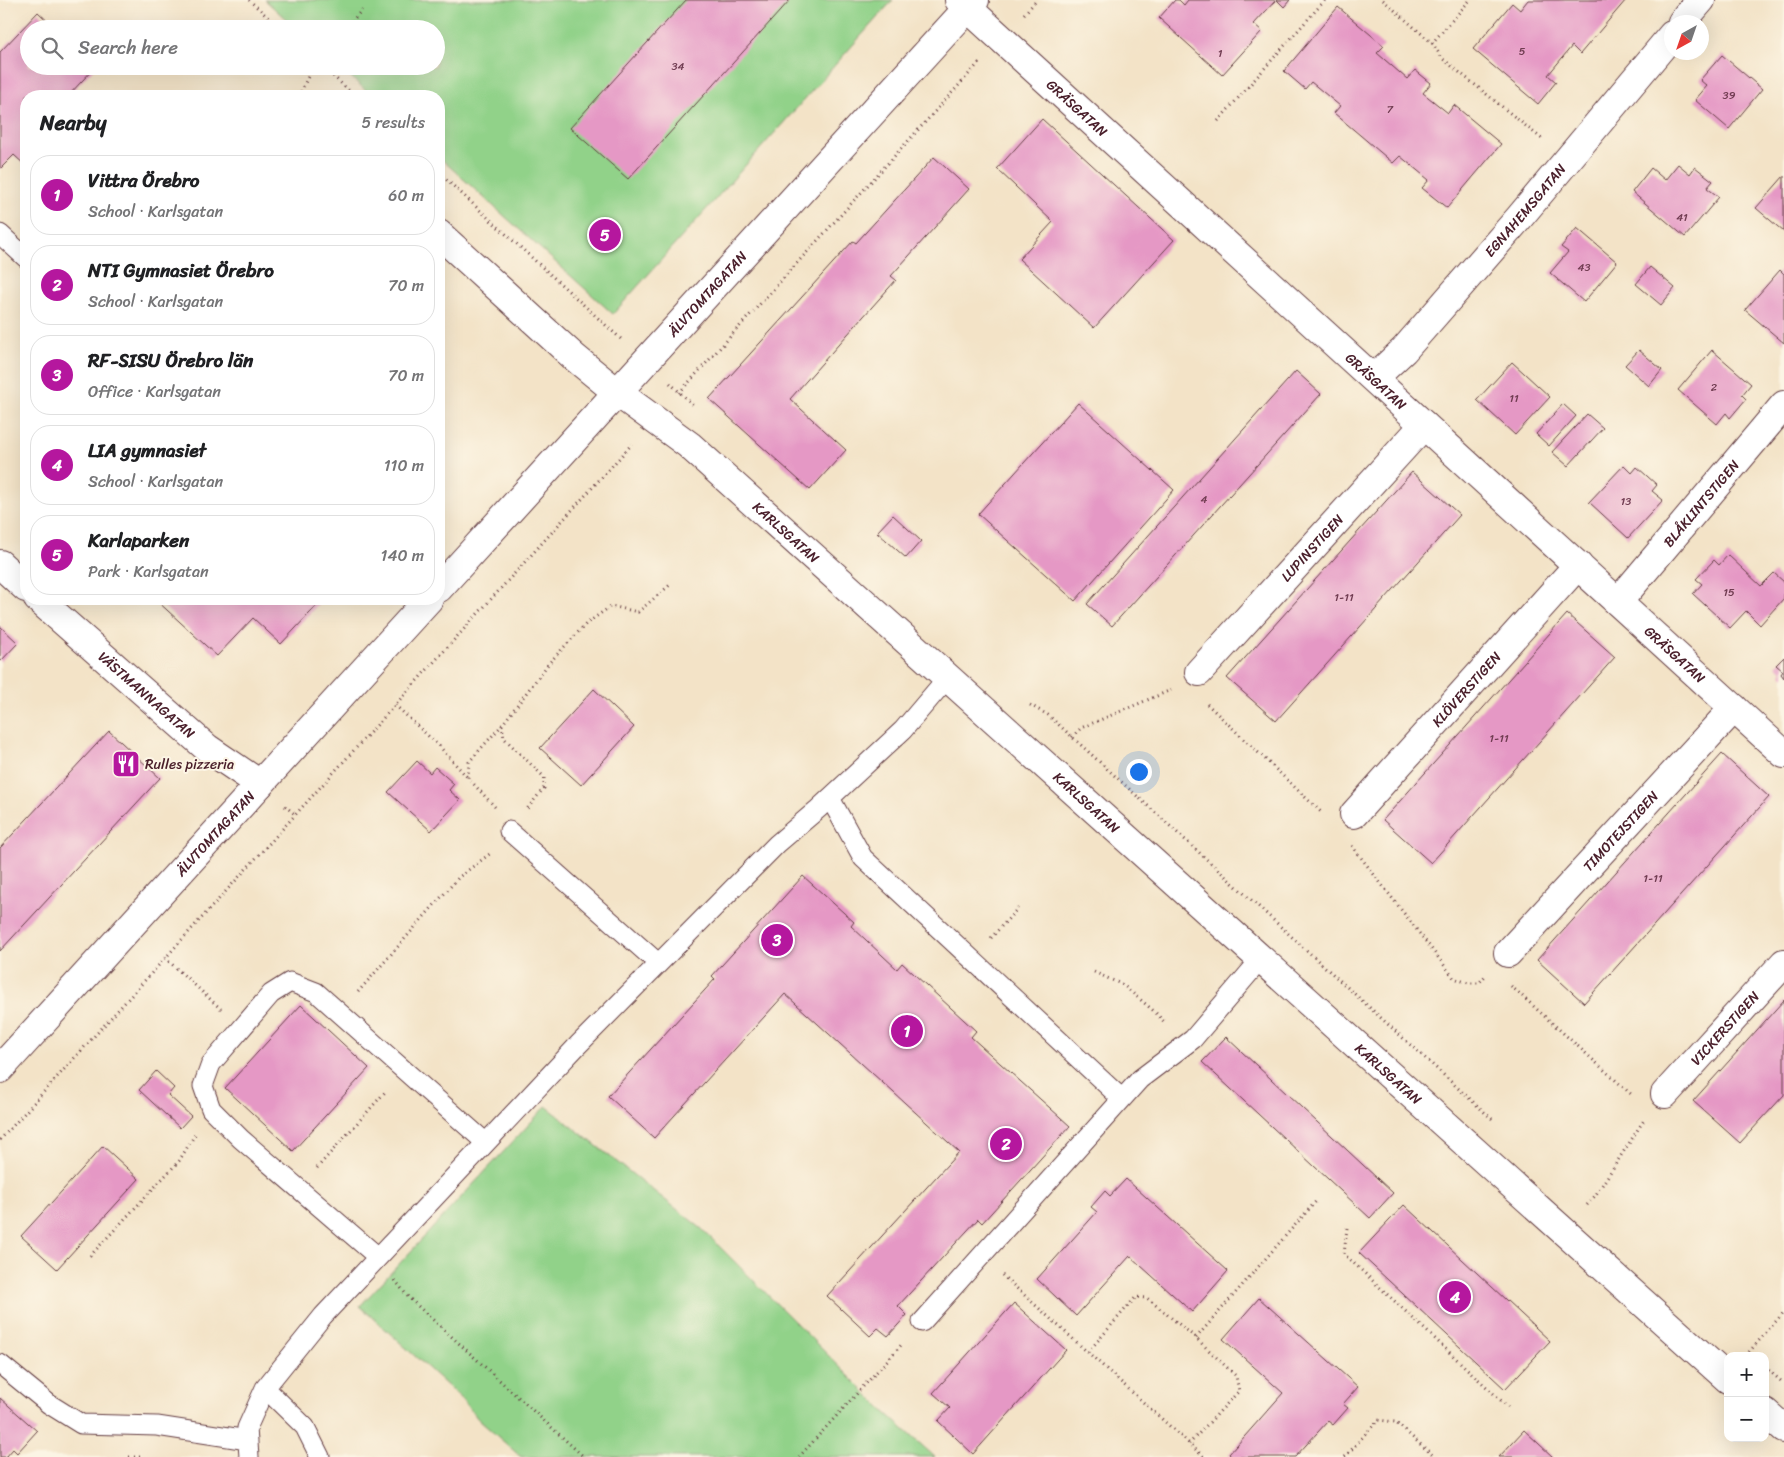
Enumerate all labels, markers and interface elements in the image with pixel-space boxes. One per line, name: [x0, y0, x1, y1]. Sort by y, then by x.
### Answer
north arrow: [1664, 15, 1709, 60]
search box: [20, 20, 445, 75]
text: Search here: [78, 31, 178, 64]
icon: search: [38, 34, 66, 62]
house number: 5: [1519, 42, 1526, 61]
house number: 1: [1218, 44, 1223, 63]
house number: 34: [672, 57, 685, 76]
street label: GRÄSGATAN: [1040, 73, 1114, 143]
house number: 39: [1723, 86, 1736, 105]
house number: 7: [1387, 100, 1394, 119]
text: Nearby: [40, 104, 106, 142]
text: 5 results: [361, 108, 425, 137]
street label: EGNAHEMSGATAN: [1478, 158, 1573, 263]
text: Vittra Örebro: [88, 164, 199, 197]
text: 1: [54, 181, 60, 210]
text: 60 m: [388, 181, 424, 210]
text: School · Karlsgatan: [88, 197, 223, 226]
house number: 41: [1676, 208, 1688, 227]
pin: 5: [589, 216, 621, 254]
street label: ÄLVTOMTAGATAN: [661, 245, 754, 344]
text: NTI Gymnasiet Örebro: [88, 254, 274, 287]
house number: 43: [1578, 258, 1590, 277]
text: 2: [52, 271, 62, 300]
text: 70 m: [388, 271, 424, 300]
text: School · Karlsgatan: [88, 287, 223, 316]
text: RF-SISU Örebro län: [88, 344, 253, 377]
street label: GRÄSGATAN: [1339, 346, 1413, 417]
text: 3: [53, 361, 61, 390]
text: 70 m: [388, 361, 424, 390]
text: Office · Karlsgatan: [88, 377, 221, 406]
house number: 2: [1711, 378, 1718, 397]
house number: 11: [1509, 389, 1519, 408]
text: LIA gymnasiet: [88, 434, 206, 467]
text: 4: [52, 451, 62, 480]
text: 110 m: [384, 451, 424, 480]
street label: BLÅKLINTSTIGEN: [1657, 454, 1746, 553]
text: School · Karlsgatan: [88, 467, 223, 496]
house number: 4: [1201, 490, 1208, 509]
house number: 13: [1621, 492, 1631, 511]
street label: KARLSGATAN: [746, 495, 825, 570]
street label: LUPINSTIGEN: [1275, 508, 1351, 588]
text: Karlaparken: [88, 524, 189, 557]
text: 5: [52, 541, 62, 570]
text: 140 m: [381, 541, 424, 570]
text: Park · Karlsgatan: [88, 557, 209, 586]
house number: 15: [1723, 583, 1735, 602]
house number: 1-11: [1334, 588, 1354, 607]
street label: GRÄSGATAN: [1638, 620, 1711, 690]
street label: VÄSTMANNAGATAN: [92, 645, 201, 745]
street label: KLÖVERSTIGEN: [1426, 646, 1508, 733]
house number: 1-11: [1489, 729, 1509, 748]
restaurant icon: Rulles pizzeria: [111, 749, 141, 779]
place label: Rulles pizzeria: [145, 752, 234, 777]
your location: [1126, 759, 1152, 785]
street label: KARLSGATAN: [1047, 766, 1126, 840]
street label: ÄLVTOMTAGATAN: [169, 785, 262, 883]
street label: TIMOTEJSTIGEN: [1577, 785, 1665, 878]
house number: 1-11: [1643, 869, 1663, 888]
pin: 3: [761, 921, 793, 959]
street label: VICKERSTIGEN: [1684, 985, 1766, 1072]
pin: 1: [891, 1012, 923, 1050]
street label: KARLSGATAN: [1349, 1037, 1428, 1112]
pin: 2: [990, 1125, 1022, 1163]
pin: 4: [1439, 1278, 1471, 1316]
map controls: [1724, 1352, 1769, 1442]
button: +: [1724, 1352, 1769, 1397]
button: −: [1724, 1397, 1769, 1442]

